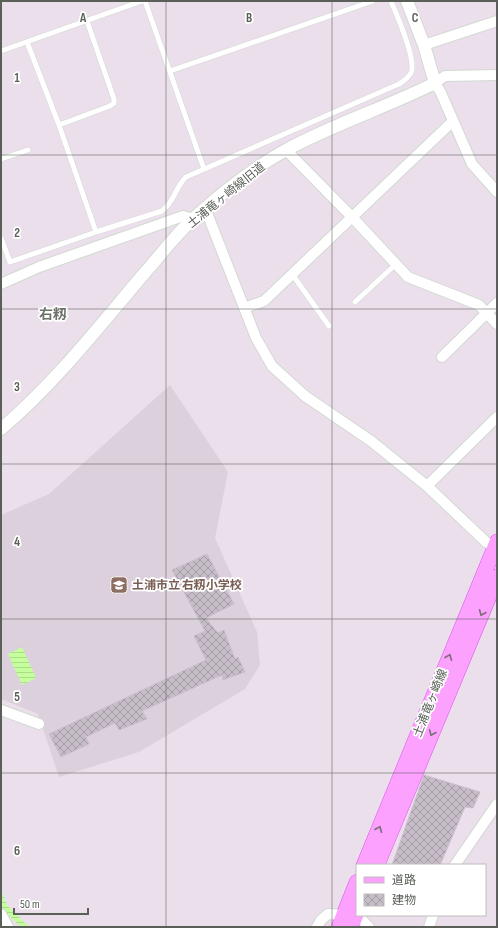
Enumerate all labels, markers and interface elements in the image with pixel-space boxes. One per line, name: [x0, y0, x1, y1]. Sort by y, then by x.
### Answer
text: A: [79, 10, 87, 26]
text: B: [246, 10, 252, 26]
text: C: [412, 10, 419, 26]
text: 1: [14, 70, 20, 86]
street label: 土浦竜ヶ崎線旧道: [184, 159, 268, 231]
text: 2: [14, 225, 20, 241]
district label: 右籾: [39, 306, 67, 323]
text: 3: [14, 379, 20, 395]
text: 4: [14, 534, 20, 550]
school or university icon: 土浦市立 右籾小学校: [109, 575, 129, 595]
place label: 土浦市立 右籾小学校: [132, 578, 242, 593]
one-way arrow: [479, 608, 487, 616]
one-way arrow: [445, 653, 453, 660]
street label: 土浦竜ヶ崎線: [410, 667, 451, 739]
text: 5: [14, 689, 20, 705]
one-way arrow: [429, 728, 437, 736]
one-way arrow: [374, 825, 382, 832]
text: 6: [14, 843, 20, 859]
legend: [356, 864, 486, 916]
text: 道路: [392, 873, 416, 888]
scale bar: [14, 890, 88, 916]
text: 建物: [392, 893, 416, 908]
text: 50 m: [20, 897, 40, 912]

